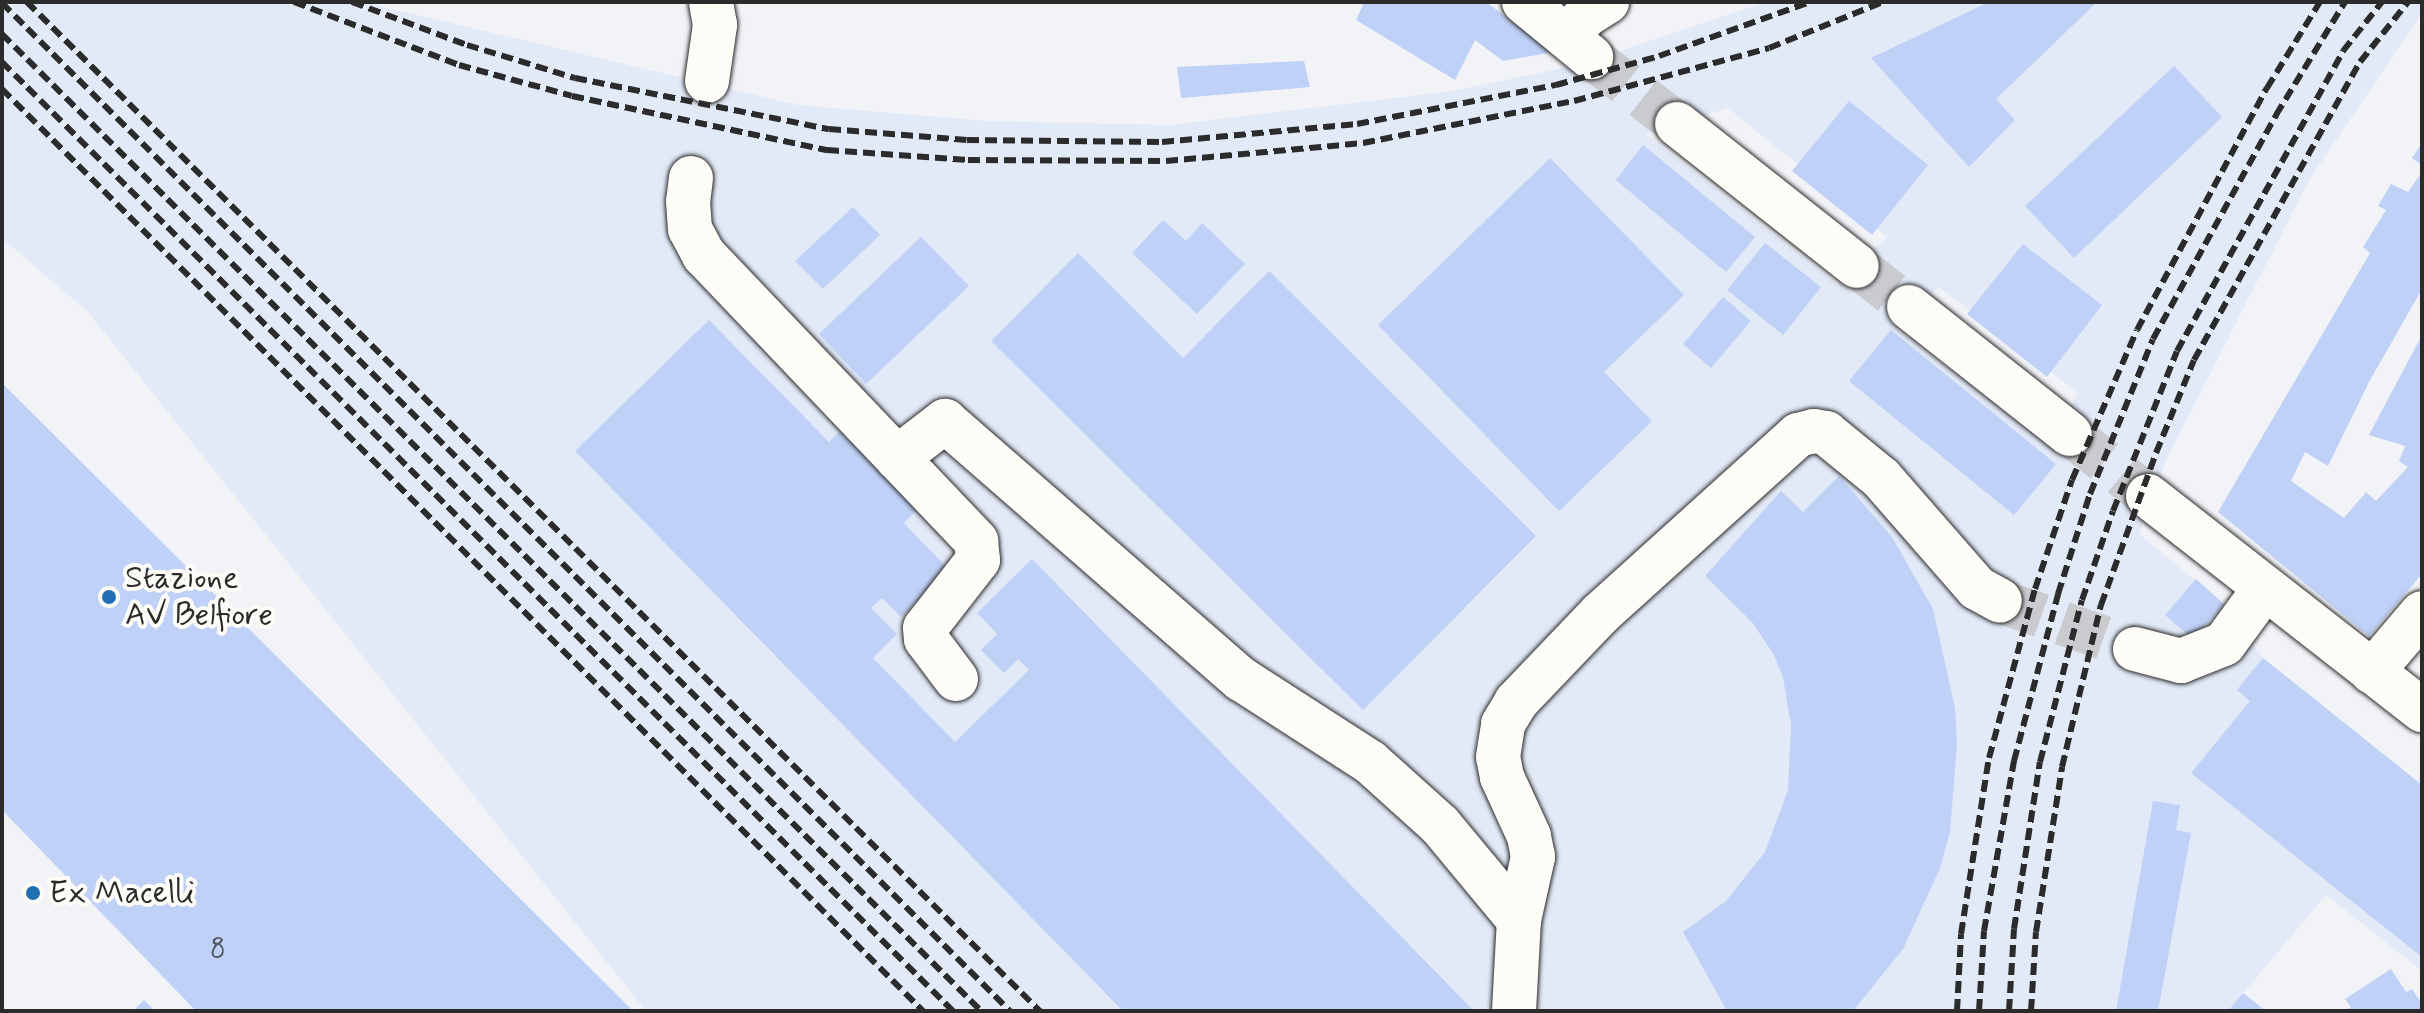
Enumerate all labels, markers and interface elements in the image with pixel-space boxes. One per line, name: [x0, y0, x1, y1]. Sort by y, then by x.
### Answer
place label: Stazione AV Belfiore: [125, 560, 276, 635]
marker: Stazione AV Belfiore: [100, 588, 118, 606]
place label: Ex Macelli: [49, 874, 193, 912]
marker: Ex Macelli: [24, 884, 42, 902]
house number: 8: [210, 933, 226, 967]

